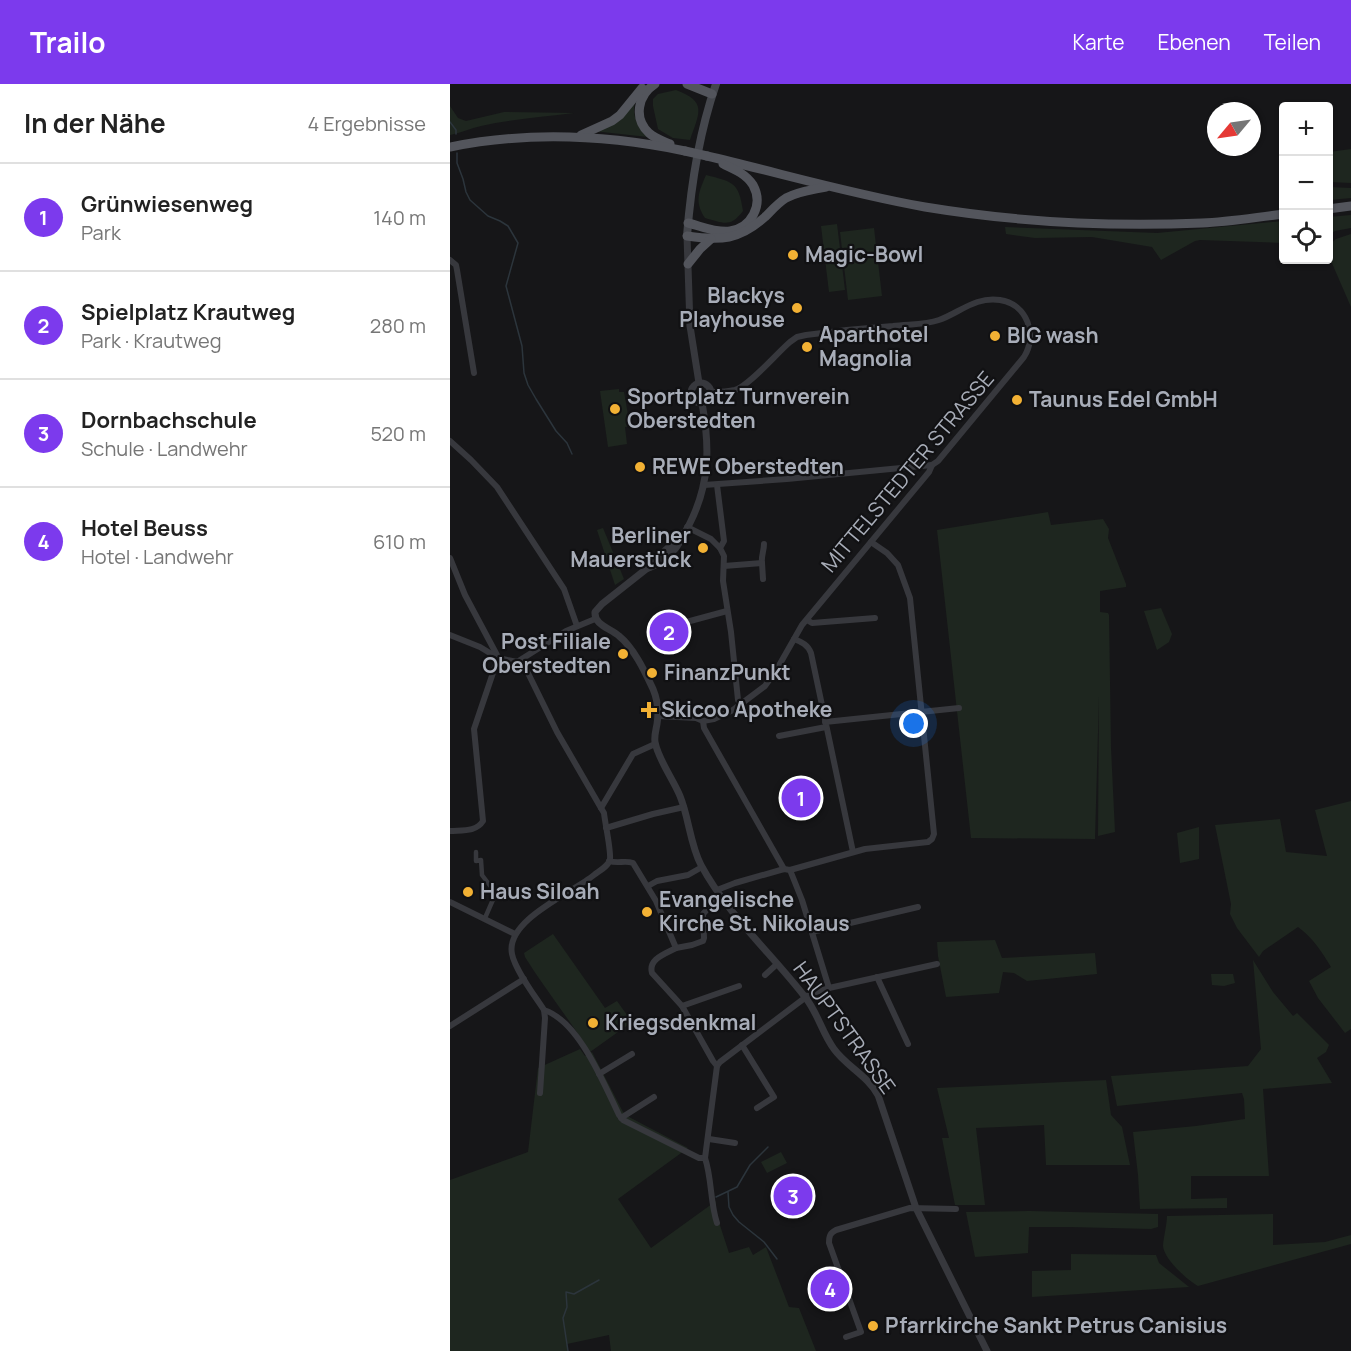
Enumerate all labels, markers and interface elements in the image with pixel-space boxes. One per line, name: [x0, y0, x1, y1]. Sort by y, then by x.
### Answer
text: Trailo: [30, 23, 106, 61]
text: Karte: [1072, 28, 1124, 56]
text: Ebenen: [1157, 28, 1231, 56]
text: Teilen: [1264, 28, 1321, 56]
north arrow: [1207, 102, 1261, 156]
map controls: [1279, 102, 1333, 264]
button: +: [1279, 102, 1333, 156]
text: In der Nähe: [24, 105, 166, 141]
text: 4 Ergebnisse: [307, 110, 426, 137]
button: −: [1279, 156, 1333, 210]
text: Grünwiesenweg: [81, 189, 253, 219]
text: 1: [39, 204, 48, 231]
text: 140 m: [373, 204, 426, 231]
button: locate: [1279, 210, 1333, 264]
text: Park: [81, 219, 121, 246]
place label: Magic-Bowl: [805, 240, 923, 268]
marker: Magic-Bowl: [786, 248, 800, 262]
place label: Blackys Playhouse: [679, 281, 785, 333]
text: Spielplatz Krautweg: [81, 297, 295, 327]
marker: Blackys Playhouse: [790, 301, 804, 315]
text: 2: [38, 312, 49, 339]
text: 280 m: [370, 312, 426, 339]
place label: Aparthotel Magnolia: [819, 320, 929, 372]
place label: BIG wash: [1007, 321, 1099, 349]
text: Park · Krautweg: [81, 327, 222, 354]
marker: BIG wash: [988, 329, 1002, 343]
marker: Aparthotel Magnolia: [800, 340, 814, 354]
street label: MITTELSTEDTER STRASSE: [815, 365, 1000, 578]
place label: Sportplatz Turnverein Oberstedten: [627, 382, 850, 434]
place label: Taunus Edel GmbH: [1029, 385, 1218, 413]
marker: Taunus Edel GmbH: [1010, 393, 1024, 407]
marker: Sportplatz Turnverein Oberstedten: [608, 402, 622, 416]
text: Dornbachschule: [81, 405, 257, 435]
text: 3: [38, 420, 49, 447]
text: 520 m: [370, 420, 426, 447]
text: Schule · Landwehr: [81, 435, 248, 462]
place label: REWE Oberstedten: [652, 452, 844, 480]
marker: REWE Oberstedten: [633, 460, 647, 474]
text: Hotel Beuss: [81, 513, 208, 543]
place label: Berliner Mauerstück: [570, 521, 692, 573]
text: 4: [37, 528, 50, 555]
text: 610 m: [373, 528, 426, 555]
marker: Berliner Mauerstück: [696, 541, 710, 555]
text: Hotel · Landwehr: [81, 543, 234, 570]
pin: 2: [650, 610, 688, 654]
place label: Post Filiale Oberstedten: [482, 627, 611, 679]
marker: Post Filiale Oberstedten: [616, 647, 630, 661]
place label: FinanzPunkt: [664, 658, 791, 686]
marker: FinanzPunkt: [645, 666, 659, 680]
place label: Skicoo Apotheke: [661, 695, 833, 723]
marker: Skicoo Apotheke: [642, 703, 656, 717]
your location: [899, 709, 928, 738]
pin: 1: [782, 776, 820, 820]
place label: Haus Siloah: [480, 877, 600, 905]
marker: Haus Siloah: [461, 885, 475, 899]
place label: Evangelische Kirche St. Nikolaus: [659, 885, 850, 937]
marker: Evangelische Kirche St. Nikolaus: [640, 905, 654, 919]
street label: HAUPTSTRASSE: [787, 956, 902, 1099]
place label: Kriegsdenkmal: [605, 1008, 756, 1036]
marker: Kriegsdenkmal: [586, 1016, 600, 1030]
pin: 3: [774, 1174, 812, 1218]
pin: 4: [810, 1266, 850, 1312]
place label: Pfarrkirche Sankt Petrus Canisius: [885, 1311, 1227, 1339]
marker: Pfarrkirche Sankt Petrus Canisius: [866, 1319, 880, 1333]

